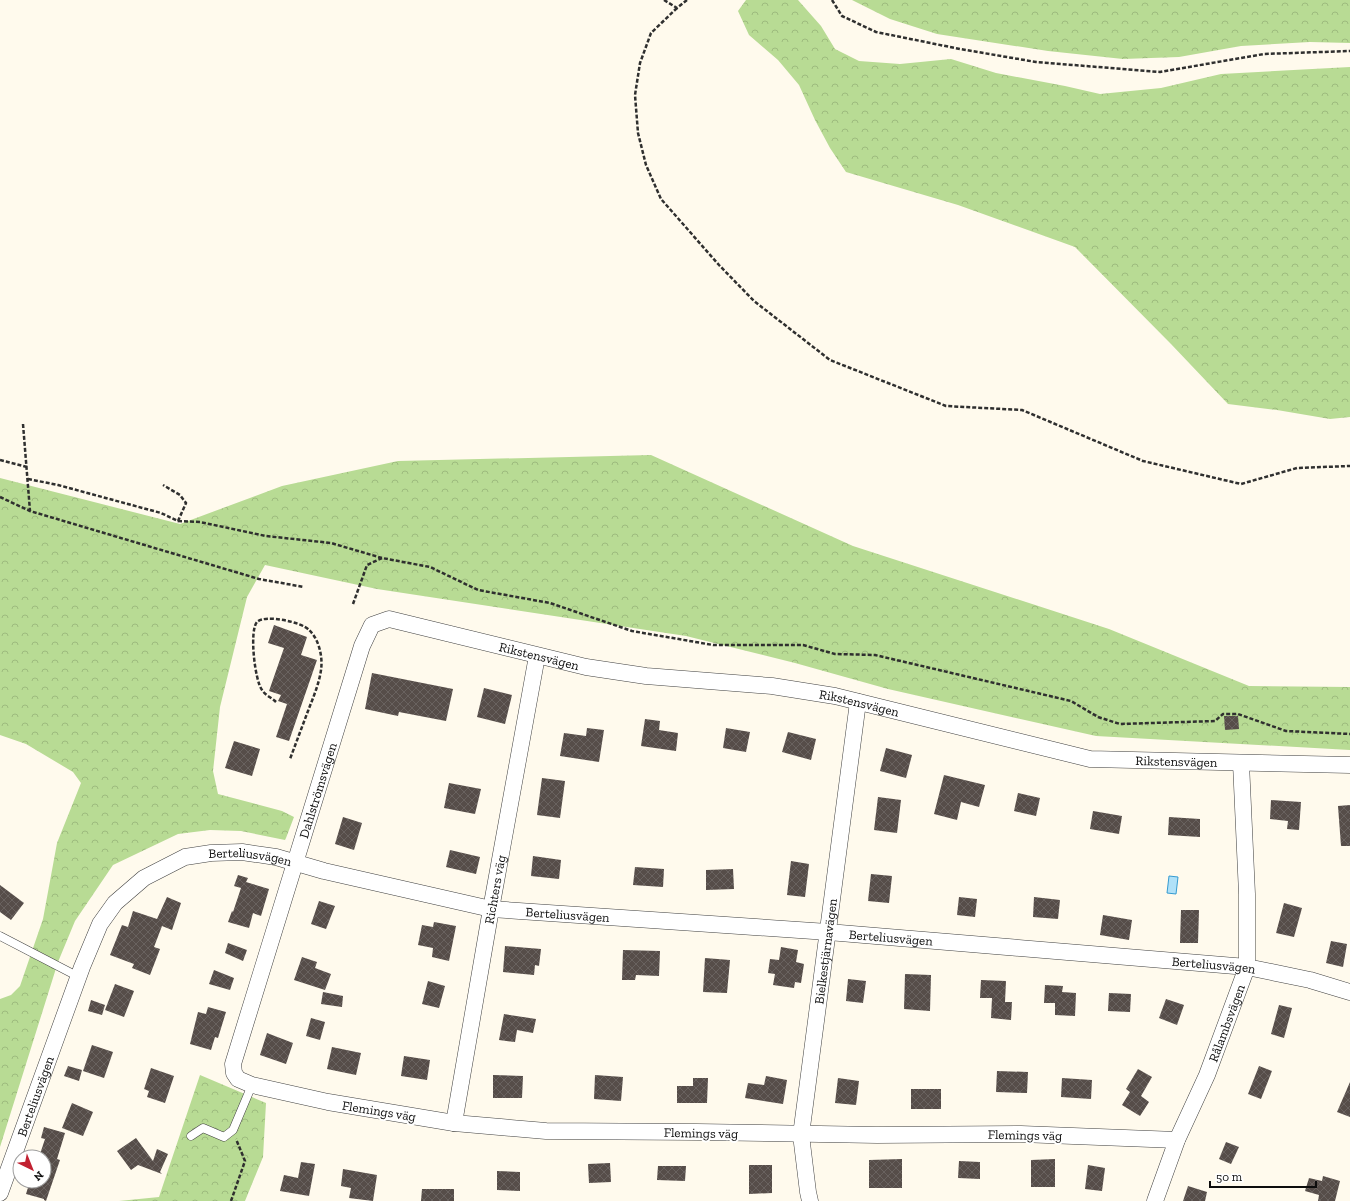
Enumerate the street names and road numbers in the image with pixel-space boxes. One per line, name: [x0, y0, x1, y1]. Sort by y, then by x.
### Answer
street label: Rikstensvägen: [498, 639, 581, 673]
street label: Rikstensvägen: [818, 686, 901, 719]
street label: Dahlströmsvägen: [296, 740, 339, 840]
street label: Rikstensvägen: [1135, 753, 1218, 769]
street label: Berteliusvägen: [208, 844, 294, 869]
street label: Richters väg: [481, 854, 508, 925]
street label: Bielkestjärnavägen: [811, 897, 840, 1005]
street label: Berteliusvägen: [525, 904, 611, 925]
street label: Berteliusvägen: [848, 926, 934, 948]
street label: Berteliusvägen: [1171, 953, 1258, 976]
street label: Rålambsvägen: [1205, 982, 1248, 1064]
street label: Berteliusvägen: [14, 1054, 57, 1138]
street label: Flemings väg: [341, 1098, 417, 1124]
street label: Flemings väg: [664, 1125, 738, 1141]
street label: Flemings väg: [988, 1127, 1062, 1143]

